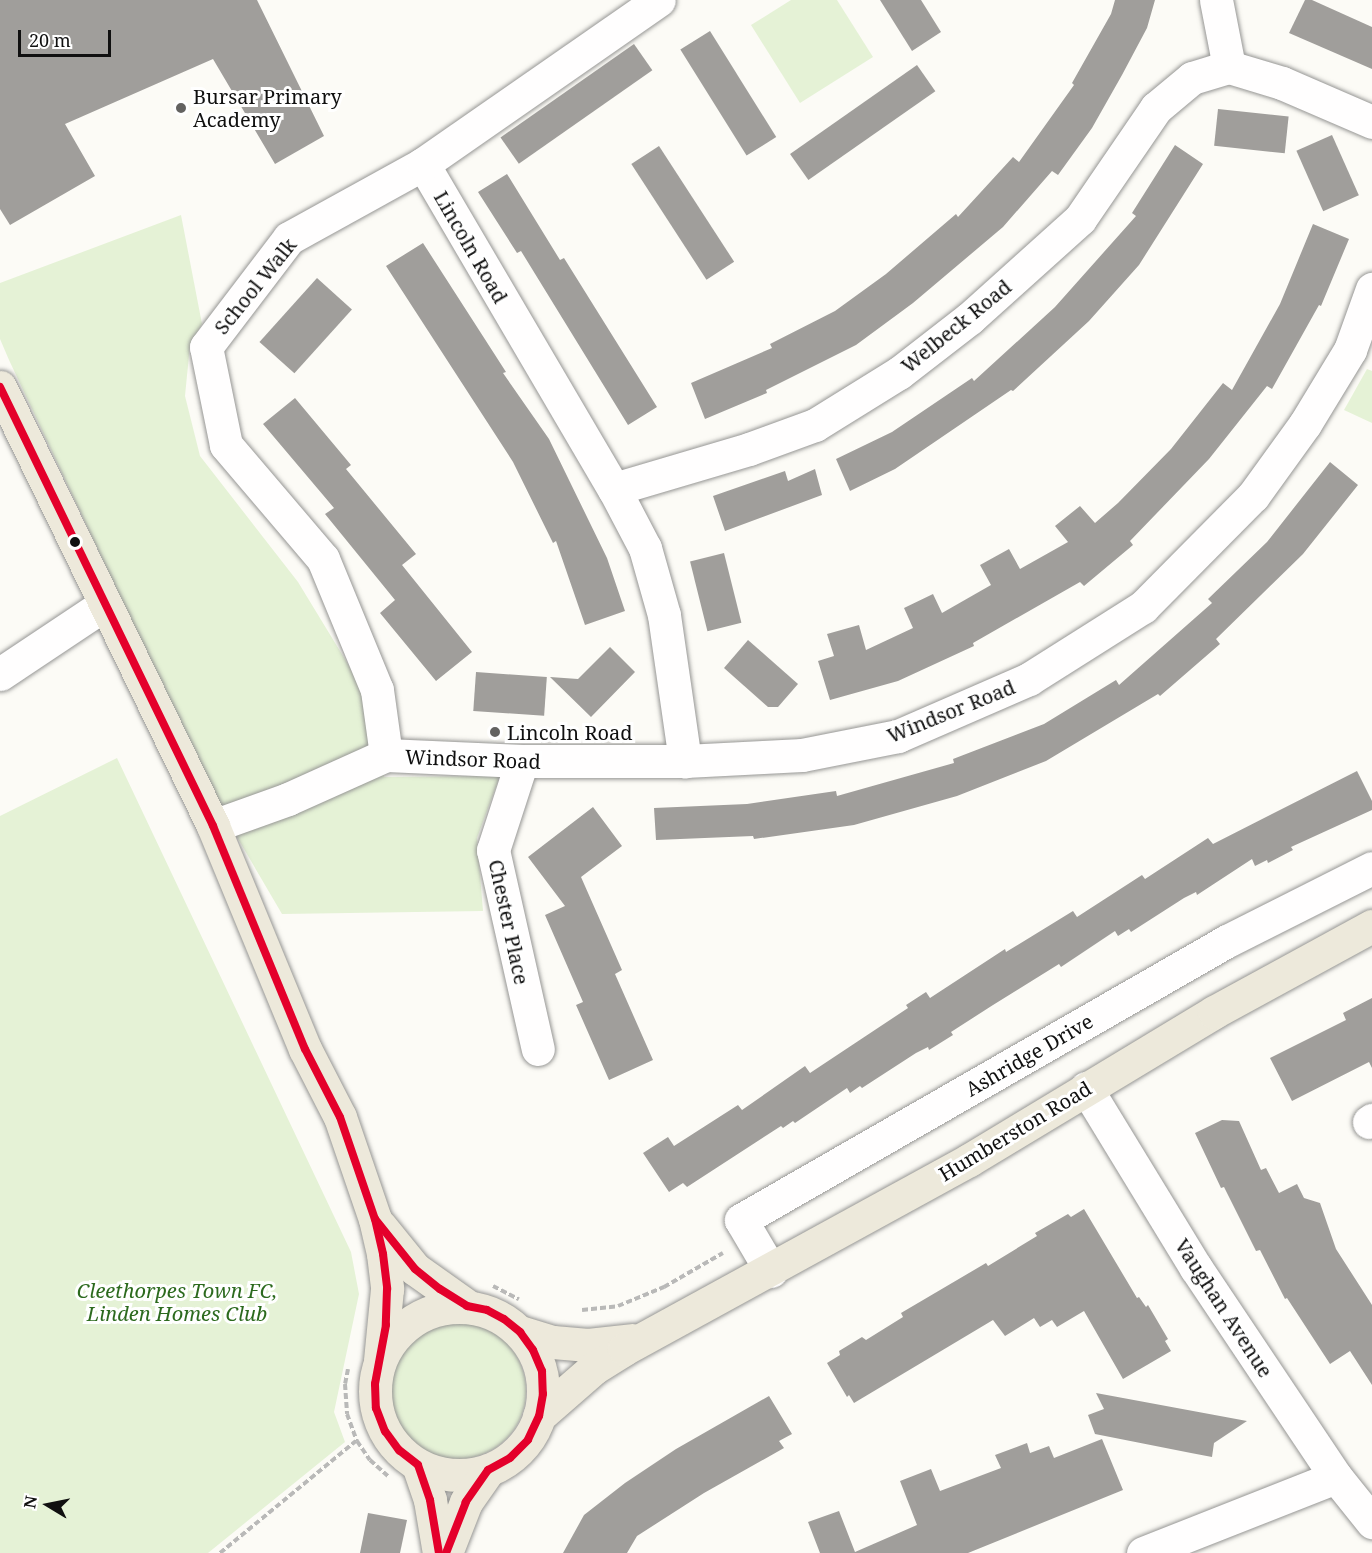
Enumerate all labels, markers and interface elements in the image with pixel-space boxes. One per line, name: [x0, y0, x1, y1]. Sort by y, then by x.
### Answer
scale bar: [21, 18, 114, 56]
text: 20 m: [29, 28, 71, 52]
place label: Bursar Primary Academy: [193, 84, 342, 131]
marker: Bursar Primary Academy: [174, 101, 188, 115]
street label: Lincoln Road: [429, 187, 513, 307]
street label: School Walk: [209, 233, 301, 339]
street label: Welbeck Road: [896, 274, 1016, 378]
unlabelled marker: [69, 536, 81, 548]
street label: Windsor Road: [884, 674, 1018, 748]
place label: Lincoln Road: [507, 720, 633, 744]
marker: Lincoln Road: [488, 725, 502, 739]
street label: Windsor Road: [405, 745, 541, 773]
street label: Chester Place: [484, 857, 534, 987]
street label: Ashridge Drive: [961, 1009, 1097, 1101]
street label: Humberston Road: [934, 1076, 1096, 1186]
street label: Vaughan Avenue: [1170, 1234, 1278, 1382]
park label: Cleethorpes Town FC, Linden Homes Club: [77, 1278, 277, 1325]
north arrow: [18, 1475, 78, 1535]
text: N: [18, 1494, 42, 1510]

